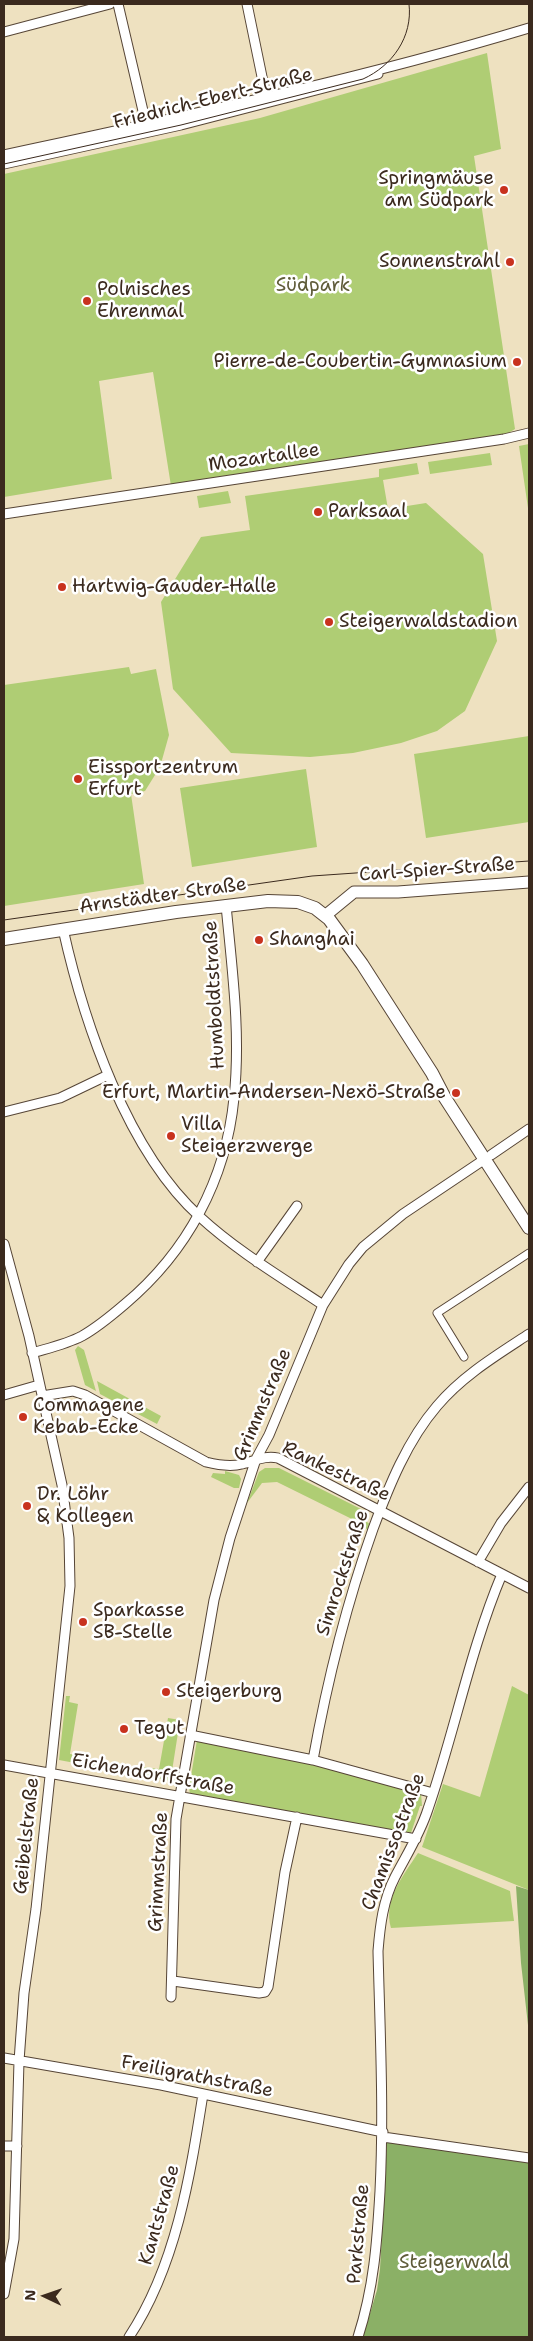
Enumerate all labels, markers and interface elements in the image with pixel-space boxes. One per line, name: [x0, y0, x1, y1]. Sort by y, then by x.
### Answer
street label: Friedrich-Ebert-Straße: [111, 63, 315, 135]
place label: Springmäuse am Südpark: [378, 168, 494, 212]
marker: Springmäuse am Südpark: [498, 184, 510, 196]
place label: Sonnenstrahl: [379, 251, 500, 273]
marker: Sonnenstrahl: [504, 256, 516, 268]
park label: Südpark: [276, 275, 350, 297]
place label: Polnisches Ehrenmal: [97, 279, 191, 323]
marker: Polnisches Ehrenmal: [81, 295, 93, 307]
place label: Pierre-de-Coubertin-Gymnasium: [214, 351, 507, 373]
marker: Pierre-de-Coubertin-Gymnasium: [511, 356, 523, 368]
street label: Mozartallee: [207, 439, 321, 477]
place label: Parksaal: [328, 501, 407, 523]
marker: Parksaal: [312, 506, 324, 518]
place label: Hartwig-Gauder-Halle: [72, 576, 276, 598]
marker: Hartwig-Gauder-Halle: [56, 581, 68, 593]
place label: Steigerwaldstadion: [339, 611, 518, 633]
marker: Steigerwaldstadion: [323, 616, 335, 628]
place label: Eissportzentrum Erfurt: [88, 757, 238, 801]
marker: Eissportzentrum Erfurt: [72, 773, 84, 785]
street label: Carl-Spier-Straße: [358, 853, 516, 887]
street label: Arnstädter Straße: [78, 873, 248, 919]
street label: Humboldtstraße: [200, 920, 230, 1070]
place label: Shanghai: [269, 929, 355, 951]
marker: Shanghai: [253, 934, 265, 946]
place label: Erfurt, Martin-Andersen-Nexö-Straße: [102, 1082, 446, 1104]
marker: Erfurt, Martin-Andersen-Nexö-Straße: [450, 1087, 462, 1099]
place label: Villa Steigerzwerge: [181, 1114, 313, 1158]
marker: Villa Steigerzwerge: [165, 1130, 177, 1142]
street label: Grimmstraße: [229, 1345, 297, 1465]
place label: Commagene Kebab-Ecke: [33, 1395, 144, 1439]
marker: Commagene Kebab-Ecke: [17, 1411, 29, 1423]
street label: Rankestraße: [278, 1437, 394, 1507]
place label: Dr. Löhr & Kollegen: [37, 1484, 134, 1528]
marker: Dr. Löhr & Kollegen: [21, 1500, 33, 1512]
street label: Simrockstraße: [312, 1507, 374, 1639]
place label: Sparkasse SB-Stelle: [93, 1600, 185, 1644]
marker: Sparkasse SB-Stelle: [77, 1616, 89, 1628]
place label: Steigerburg: [176, 1681, 282, 1703]
marker: Steigerburg: [160, 1686, 172, 1698]
place label: Tegut: [134, 1718, 185, 1740]
marker: Tegut: [118, 1723, 130, 1735]
street label: Eichendorffstraße: [70, 1749, 236, 1801]
street label: Chamissostraße: [357, 1770, 431, 1914]
street label: Geibelstraße: [10, 1776, 44, 1896]
street label: Grimmstraße: [144, 1811, 174, 1933]
street label: Freiligrathstraße: [119, 2051, 275, 2103]
street label: Kantstraße: [135, 2162, 185, 2268]
street label: Parkstraße: [343, 2183, 375, 2285]
park label: Steigerwald: [399, 2252, 509, 2274]
north arrow: [20, 2271, 70, 2321]
text: N: [21, 2289, 39, 2301]

